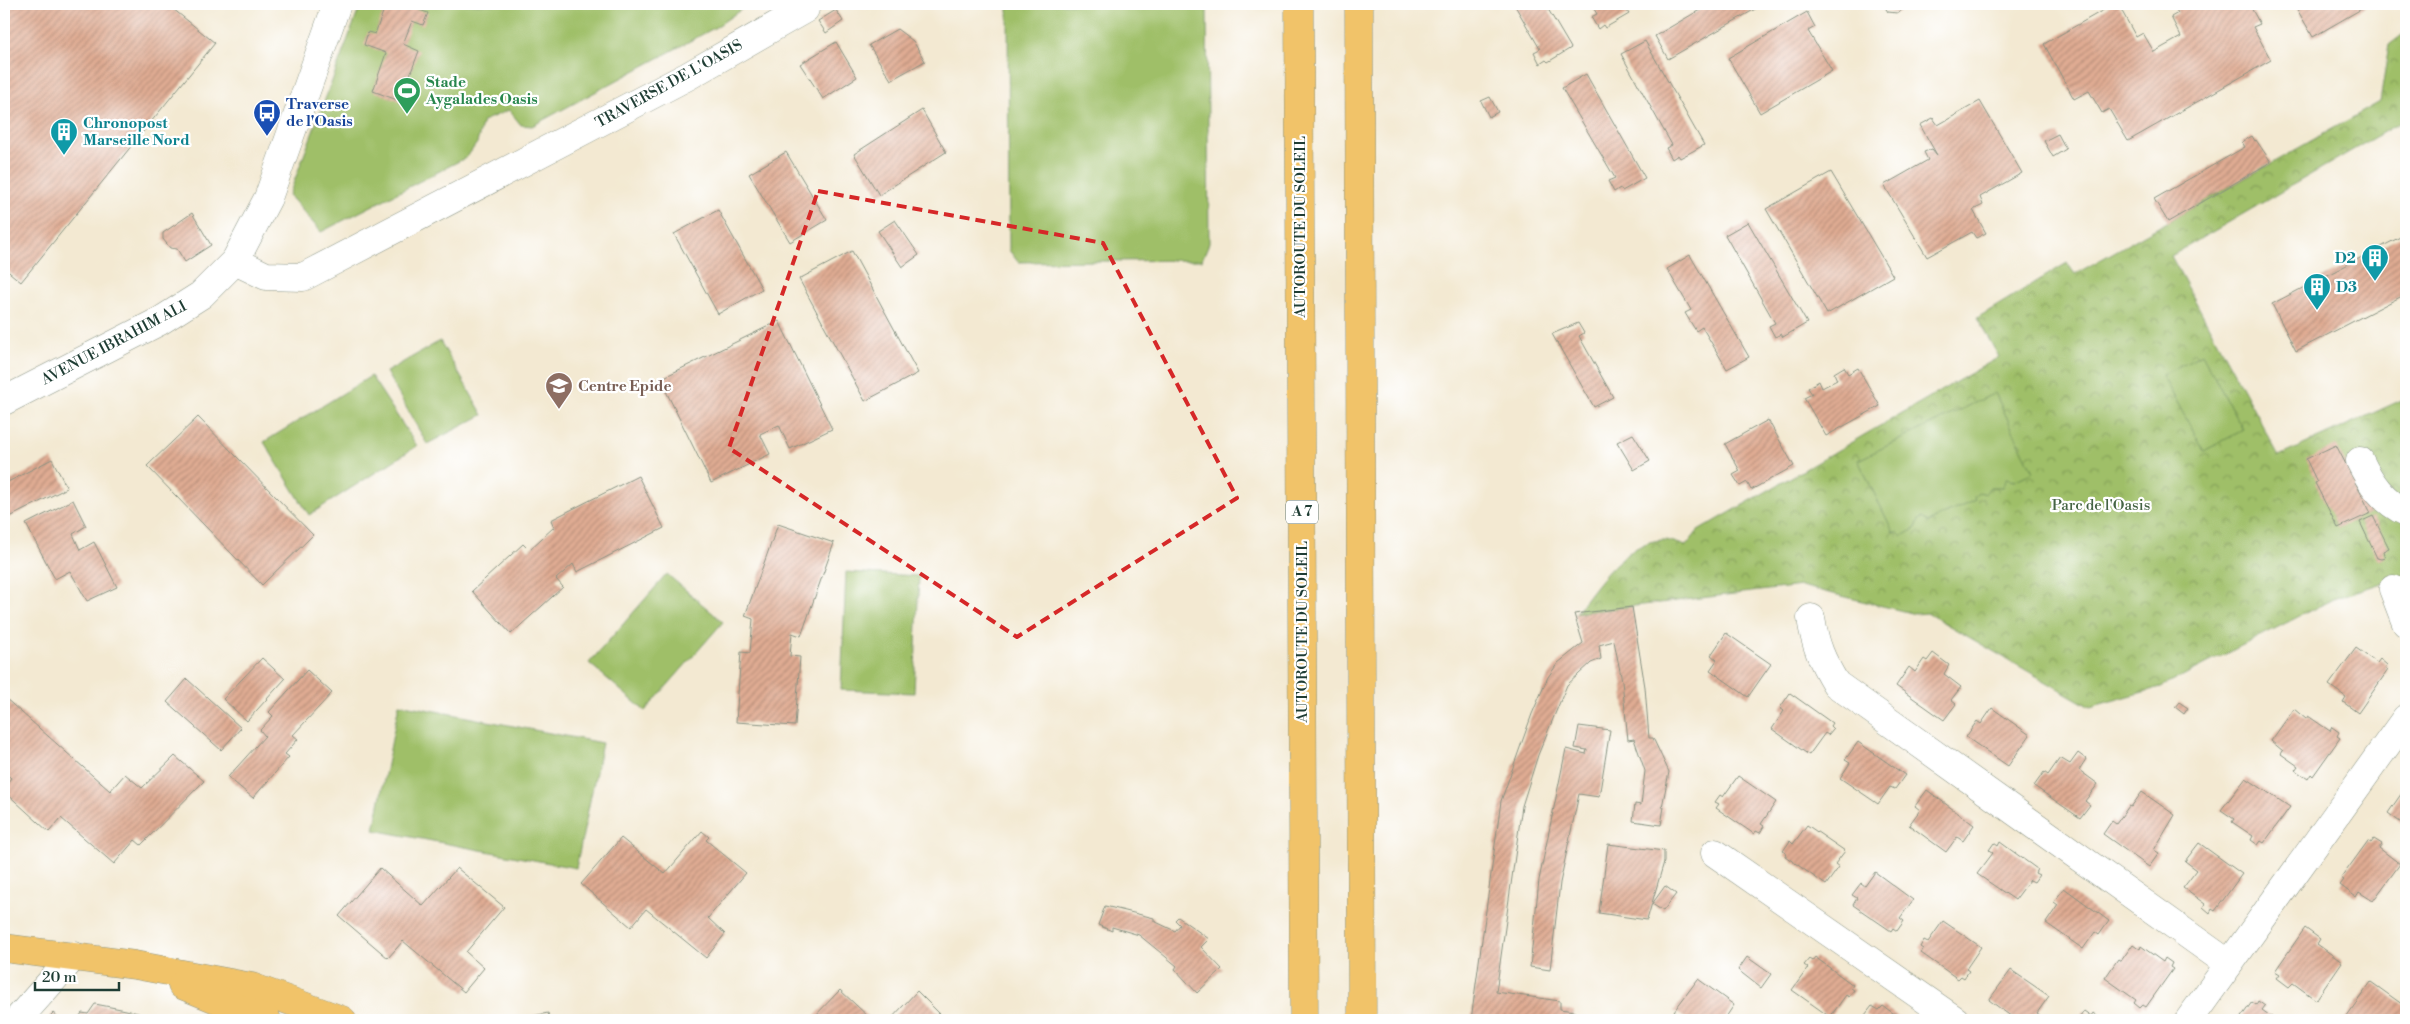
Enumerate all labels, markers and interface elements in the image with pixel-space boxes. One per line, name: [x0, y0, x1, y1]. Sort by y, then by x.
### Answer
street label: TRAVERSE DE L'OASIS: [592, 36, 746, 132]
place label: Stade Aygalades Oasis: [425, 73, 538, 109]
sports icon: Stade Aygalades Oasis: [392, 76, 422, 115]
place label: Traverse de l'Oasis: [286, 95, 353, 131]
bus stop icon: Traverse de l'Oasis: [252, 98, 282, 137]
place label: Chronopost Marseille Nord: [83, 114, 190, 150]
building icon: Chronopost Marseille Nord: [49, 117, 79, 156]
street label: AUTOROUTE DU SOLEIL: [1291, 136, 1310, 319]
building icon: D2: [2360, 243, 2390, 282]
place label: D2: [2335, 249, 2356, 268]
building icon: D3: [2302, 272, 2332, 311]
place label: D3: [2336, 278, 2357, 297]
street label: AVENUE IBRAHIM ALI: [37, 296, 190, 390]
school or university icon: Centre Epide: [544, 371, 574, 410]
place label: Centre Epide: [578, 377, 671, 396]
park label: Parc de l'Oasis: [2052, 496, 2150, 515]
road number: A 7: [1286, 501, 1318, 524]
street label: AUTOROUTE DU SOLEIL: [1293, 541, 1312, 724]
scale bar: [35, 959, 119, 991]
text: 20 m: [42, 968, 77, 987]

